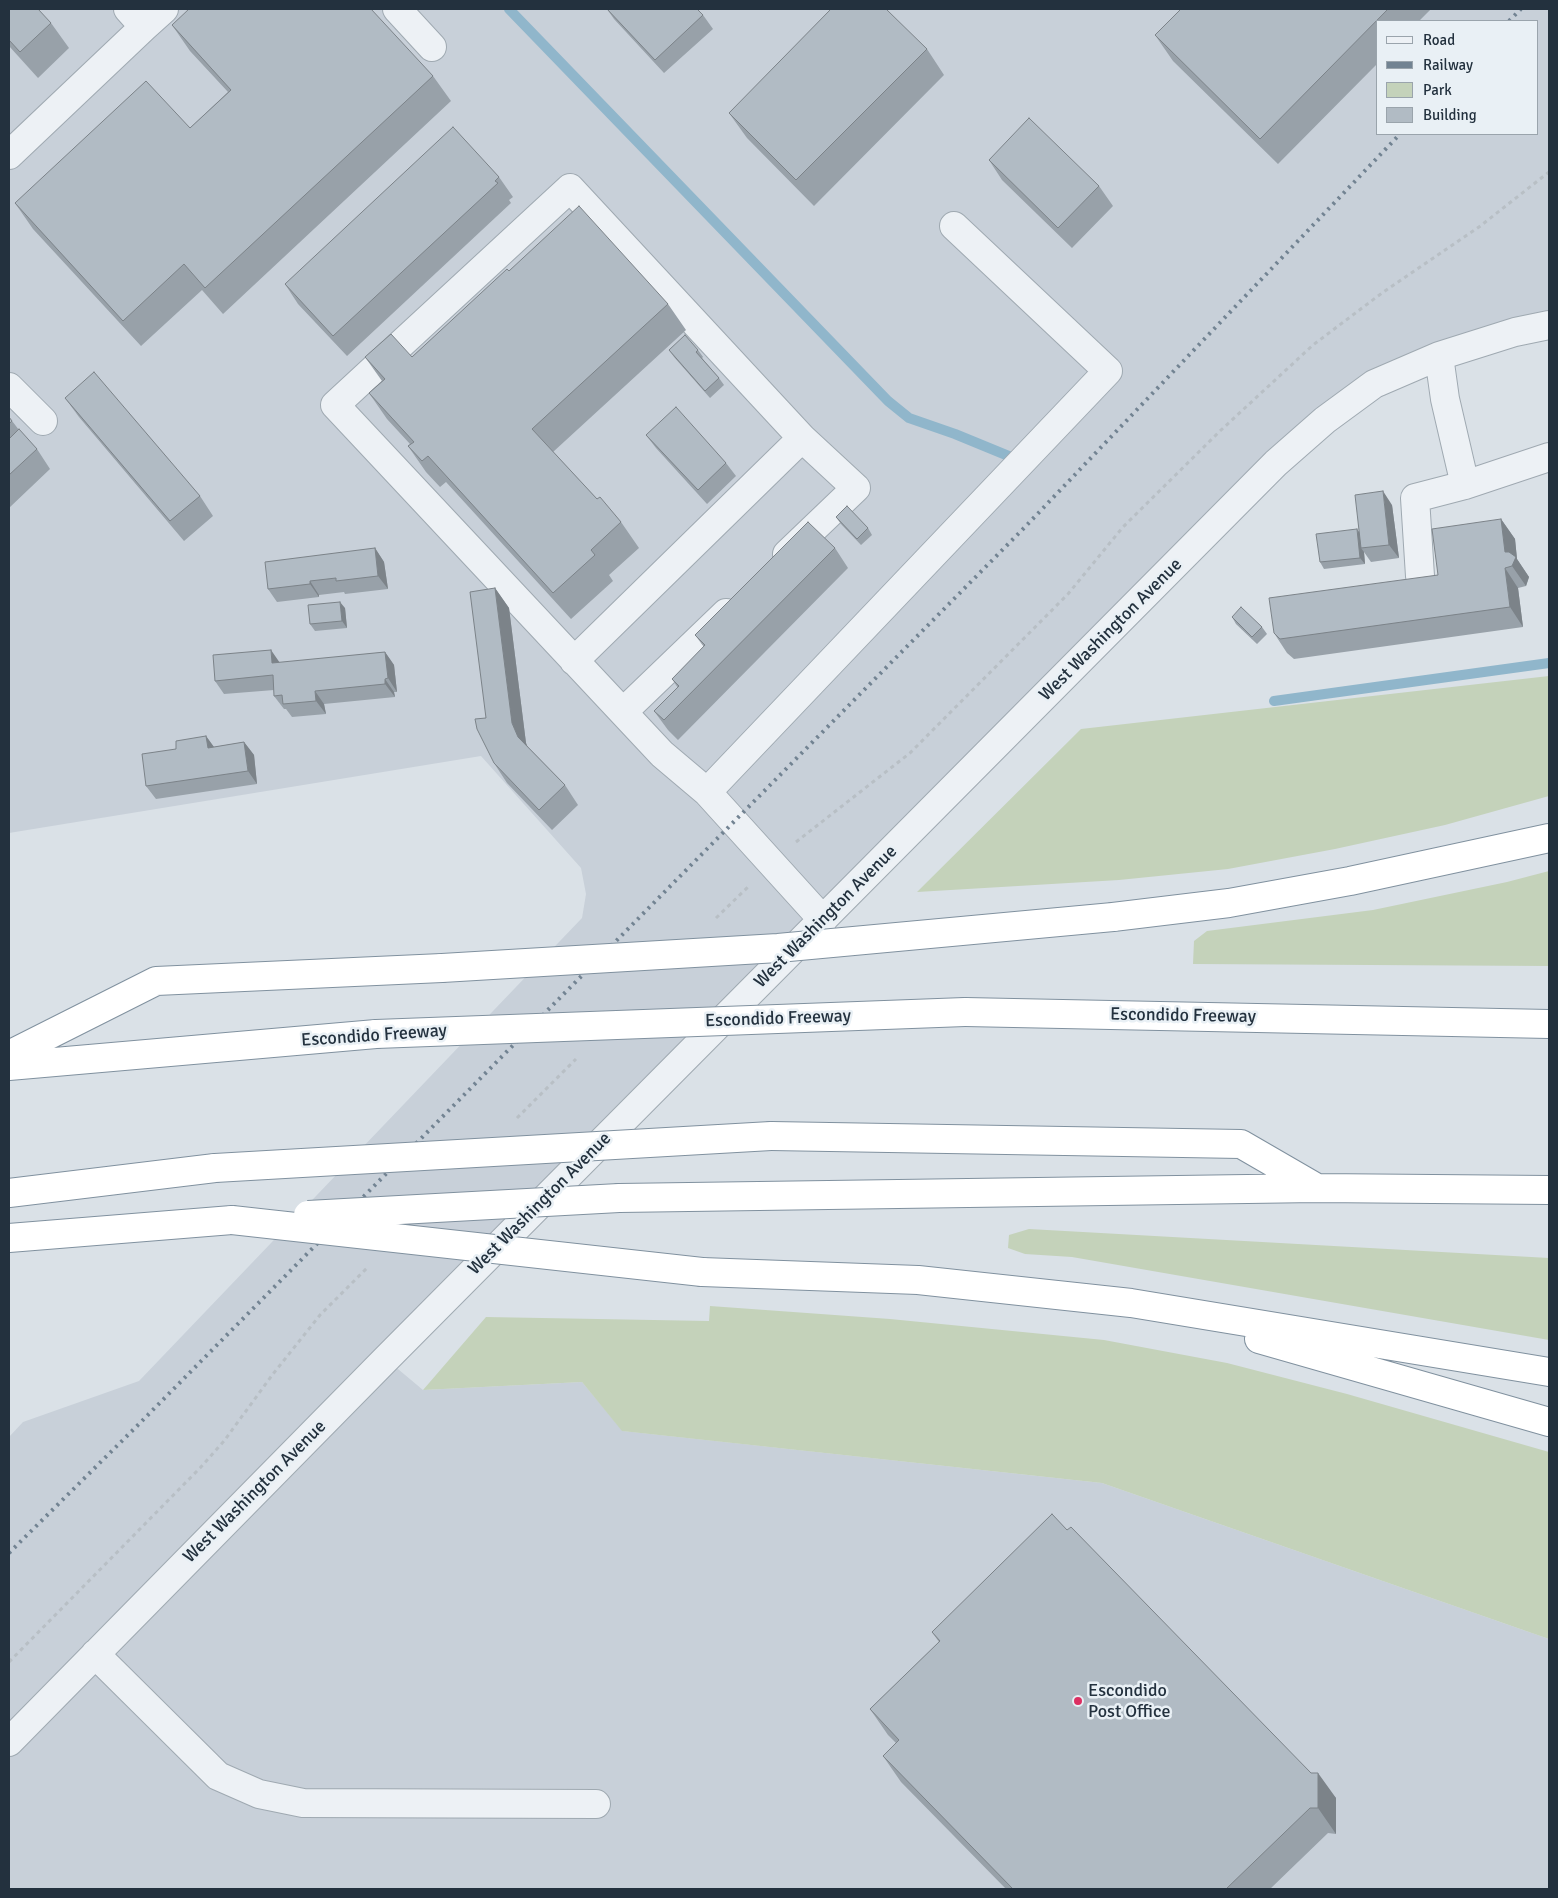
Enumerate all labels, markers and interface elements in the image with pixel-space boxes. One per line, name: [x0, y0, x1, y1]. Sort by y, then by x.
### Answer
legend: [1376, 20, 1538, 135]
text: Road: [1423, 31, 1455, 49]
text: Railway: [1423, 56, 1473, 74]
text: Park: [1423, 81, 1452, 99]
text: Building: [1423, 106, 1477, 124]
street label: West Washington Avenue: [1035, 554, 1187, 706]
street label: West Washington Avenue: [750, 841, 902, 993]
street label: Escondido Freeway: [1110, 1004, 1256, 1028]
street label: Escondido Freeway: [705, 1006, 851, 1032]
street label: Escondido Freeway: [300, 1020, 448, 1052]
street label: West Washington Avenue: [464, 1128, 616, 1280]
street label: West Washington Avenue: [179, 1416, 331, 1568]
place label: Escondido Post Office: [1088, 1680, 1170, 1722]
marker: Escondido Post Office: [1072, 1695, 1084, 1707]

